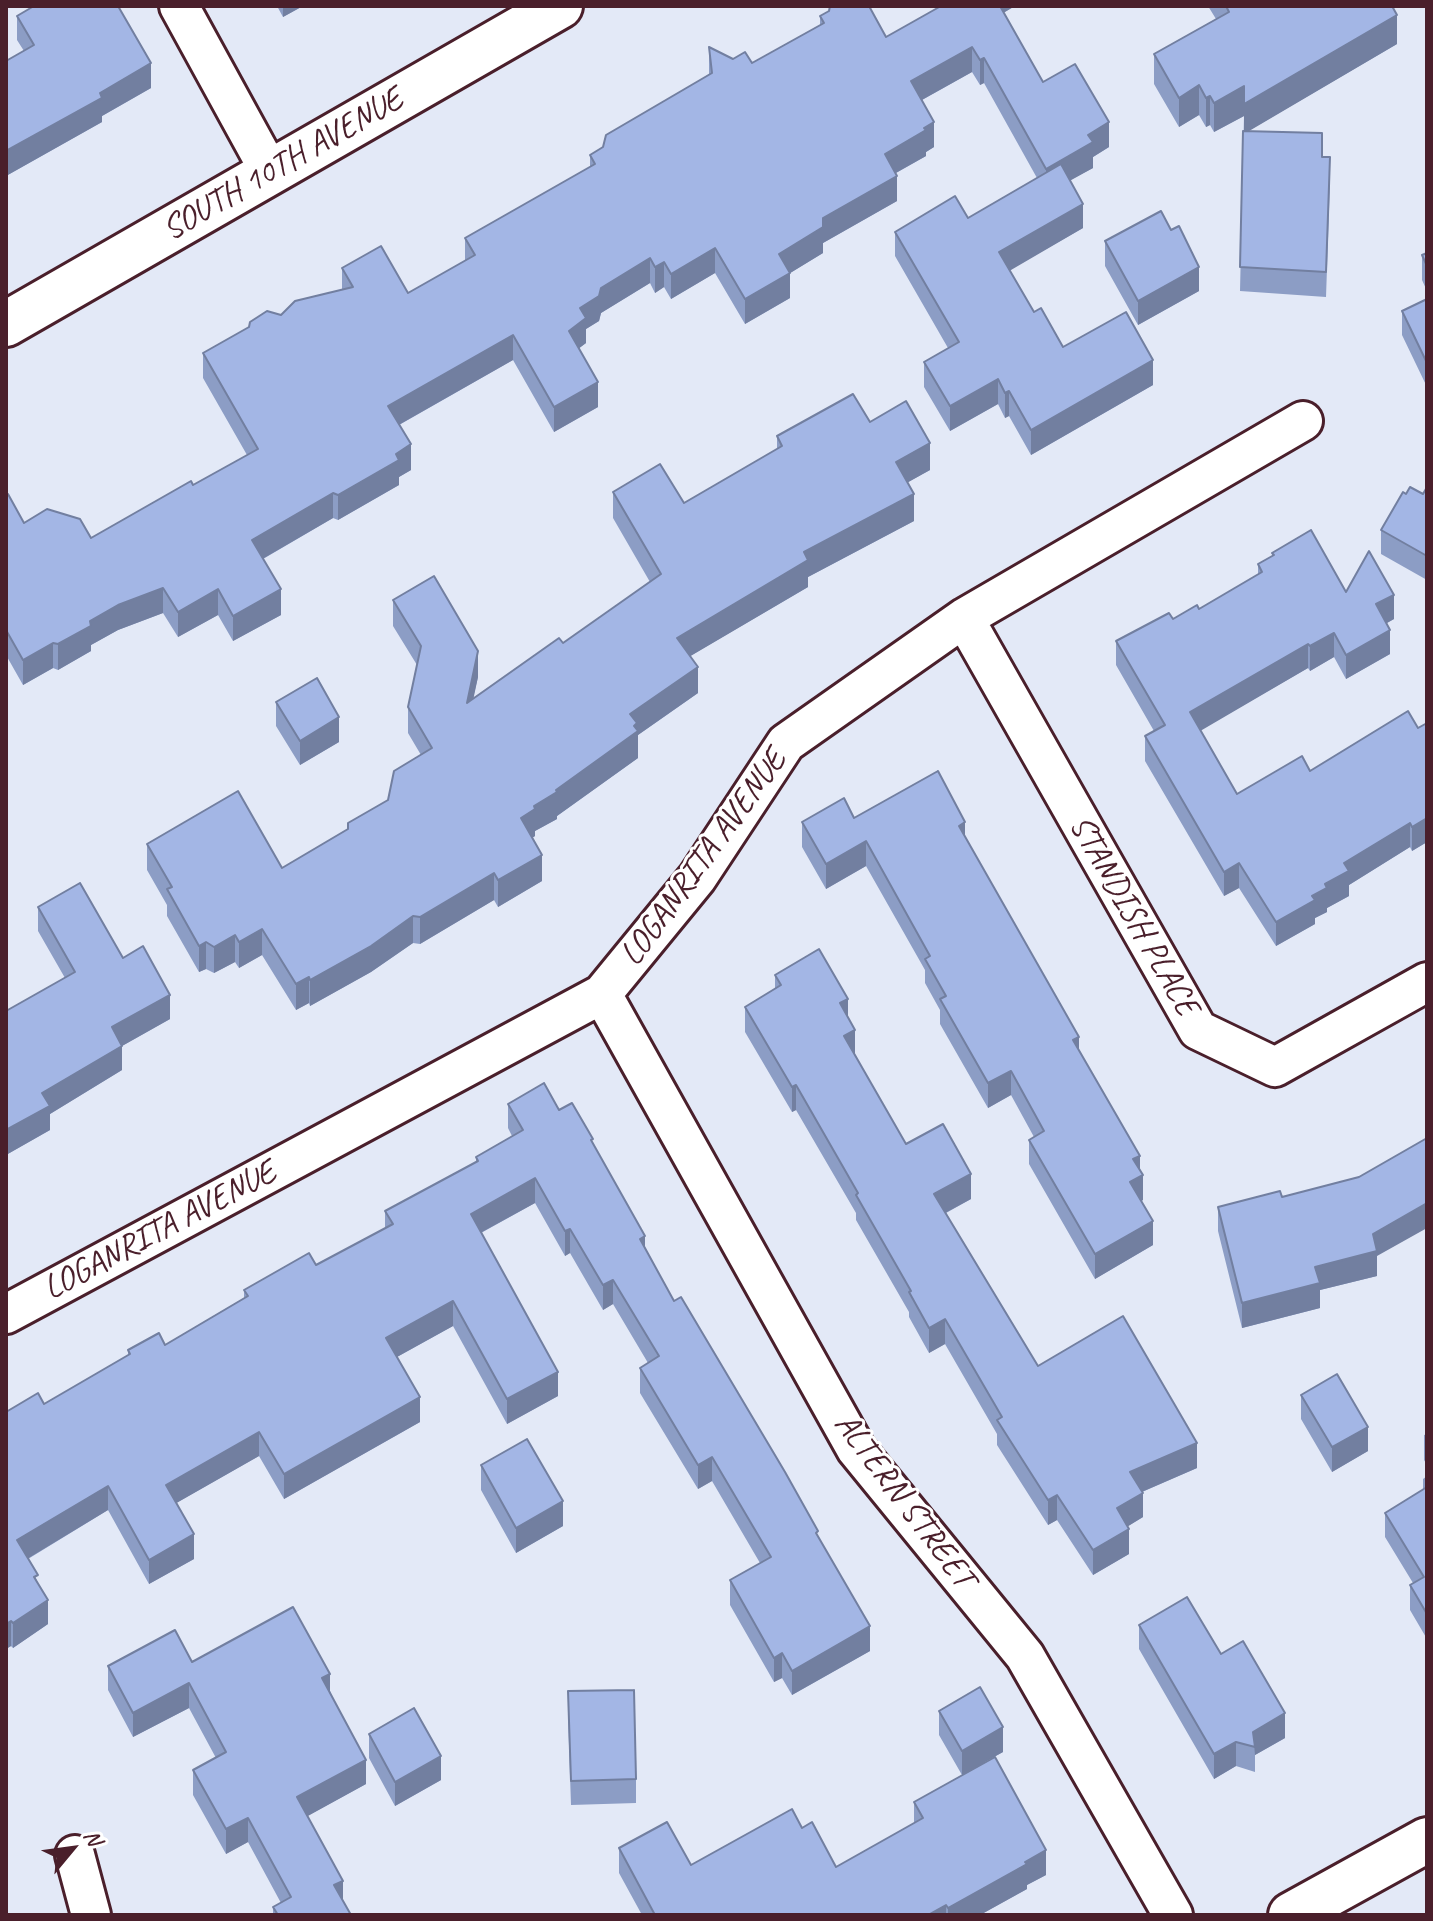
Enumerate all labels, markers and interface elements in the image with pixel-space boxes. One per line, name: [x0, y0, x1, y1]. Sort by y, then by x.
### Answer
street label: SOUTH 10TH AVENUE: [155, 80, 411, 250]
street label: LOGANRITA AVENUE: [612, 742, 796, 974]
street label: STANDISH PLACE: [1059, 809, 1207, 1023]
street label: LOGANRITA AVENUE: [37, 1153, 283, 1309]
street label: ALTERN STREET: [825, 1405, 983, 1597]
north arrow: [32, 1809, 112, 1889]
text: N: [77, 1825, 109, 1850]

